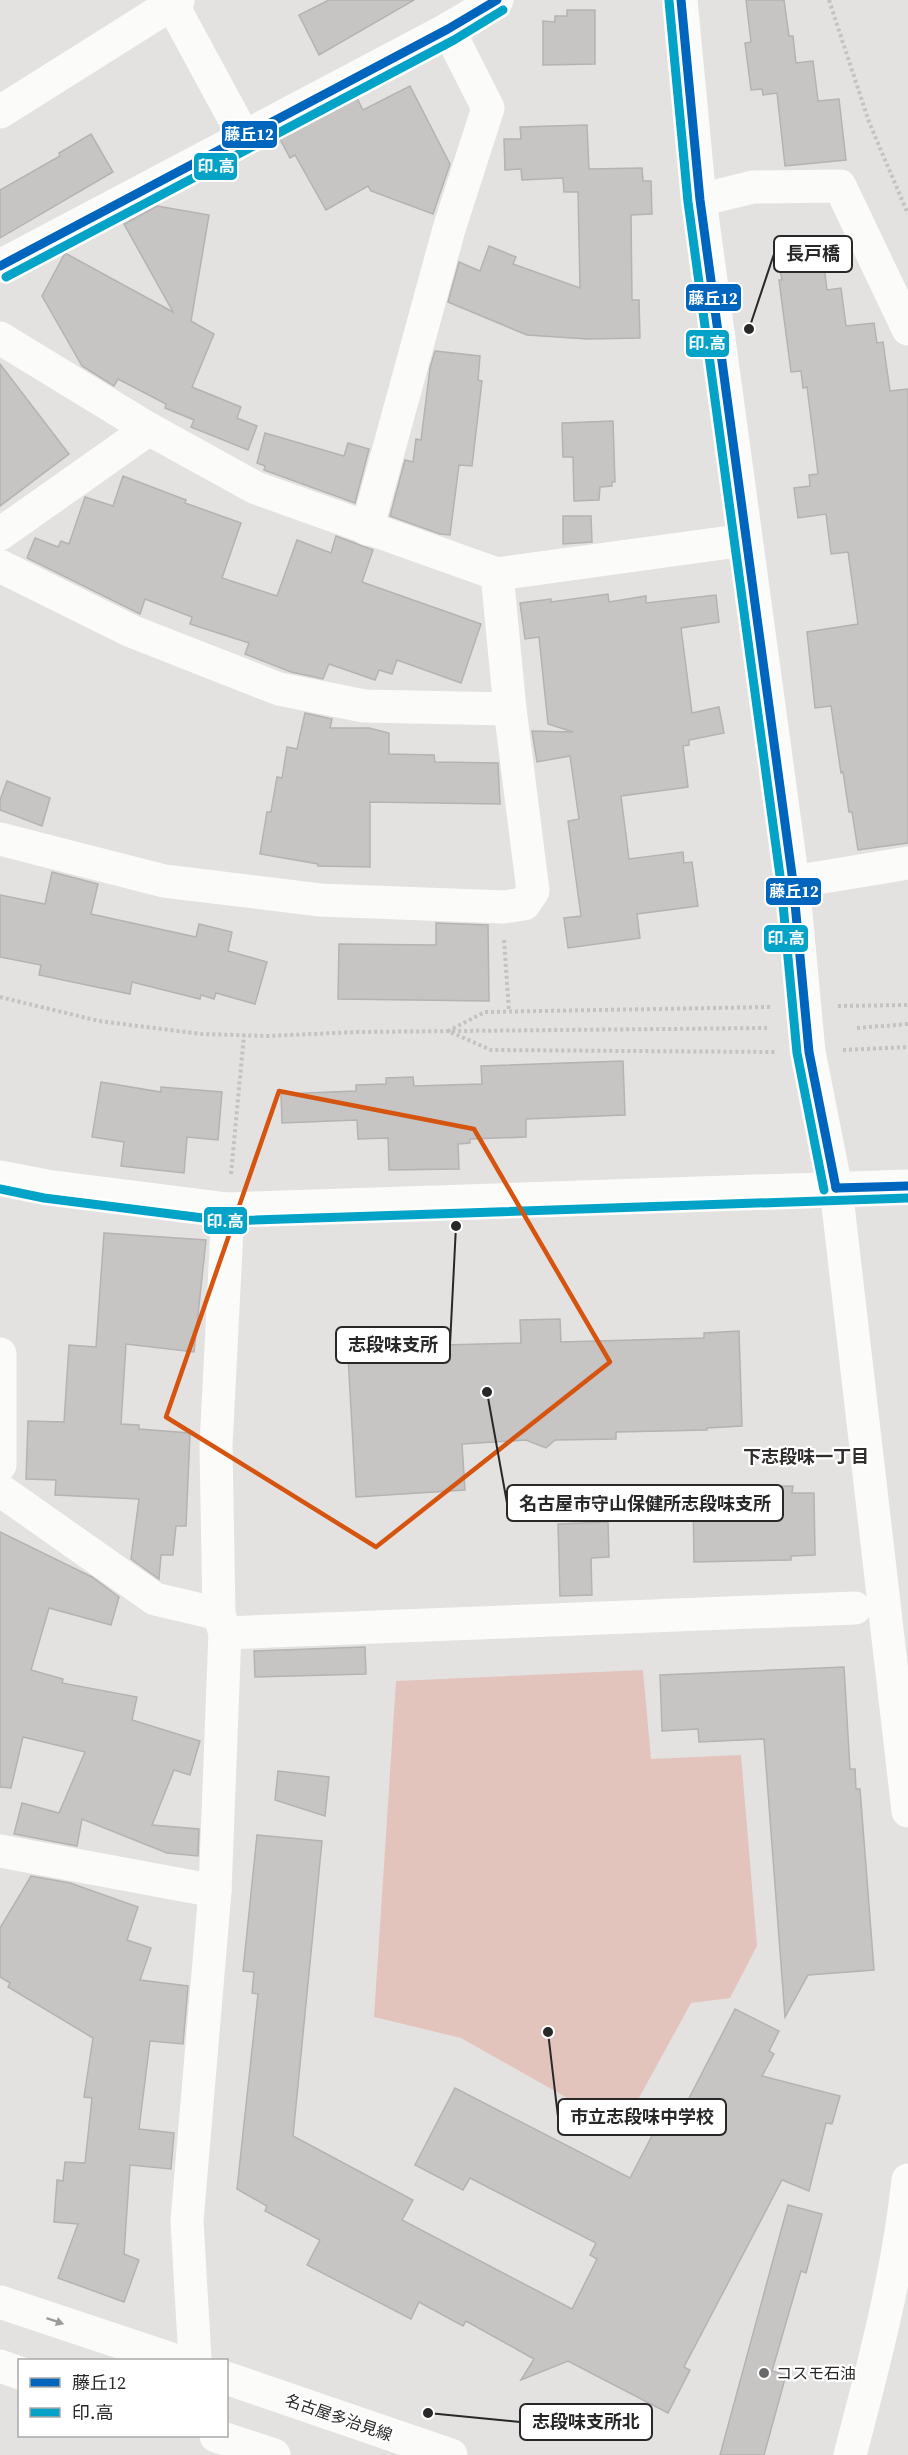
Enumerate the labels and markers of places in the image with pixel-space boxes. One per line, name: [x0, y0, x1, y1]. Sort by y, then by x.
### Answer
callout: 長戸橋: [774, 236, 852, 272]
callout: 志段味支所: [336, 1327, 450, 1363]
callout: 名古屋市守山保健所志段味支所: [507, 1485, 783, 1521]
callout: 市立志段味中学校: [558, 2099, 726, 2135]
place label: コスモ石油: [776, 2362, 856, 2384]
marker: コスモ石油: [757, 2366, 771, 2380]
callout: 志段味支所北: [520, 2404, 652, 2440]

